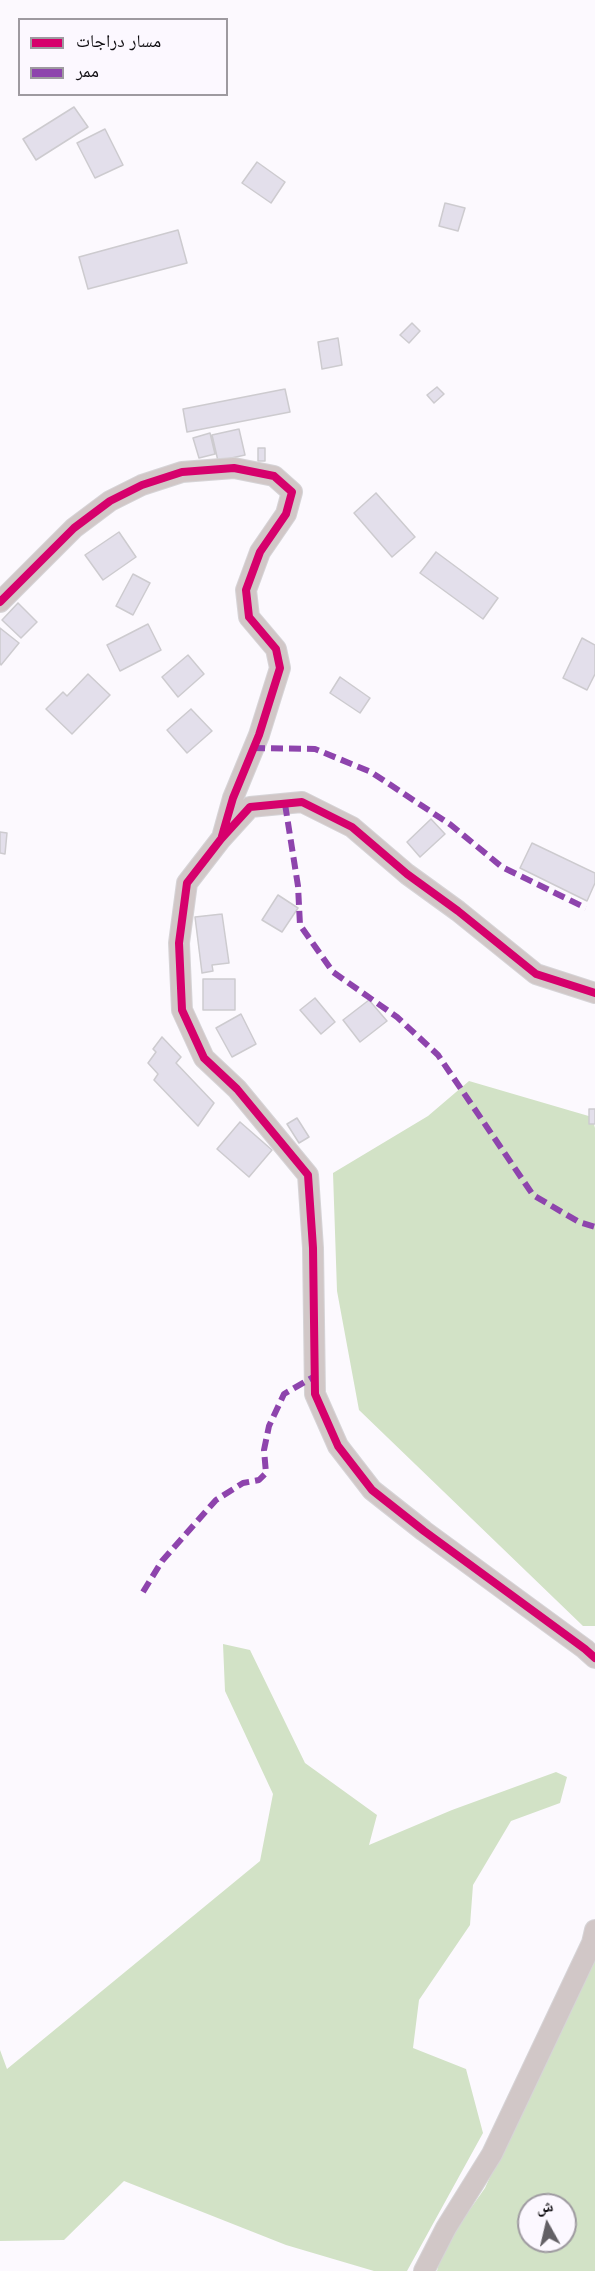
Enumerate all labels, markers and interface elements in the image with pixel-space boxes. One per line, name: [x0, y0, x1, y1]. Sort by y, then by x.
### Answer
legend: [18, 18, 228, 96]
text: مسار دراجات: [76, 31, 161, 51]
text: ممر: [76, 61, 99, 81]
north arrow: [517, 2193, 577, 2253]
text: ش: [535, 2197, 554, 2216]

